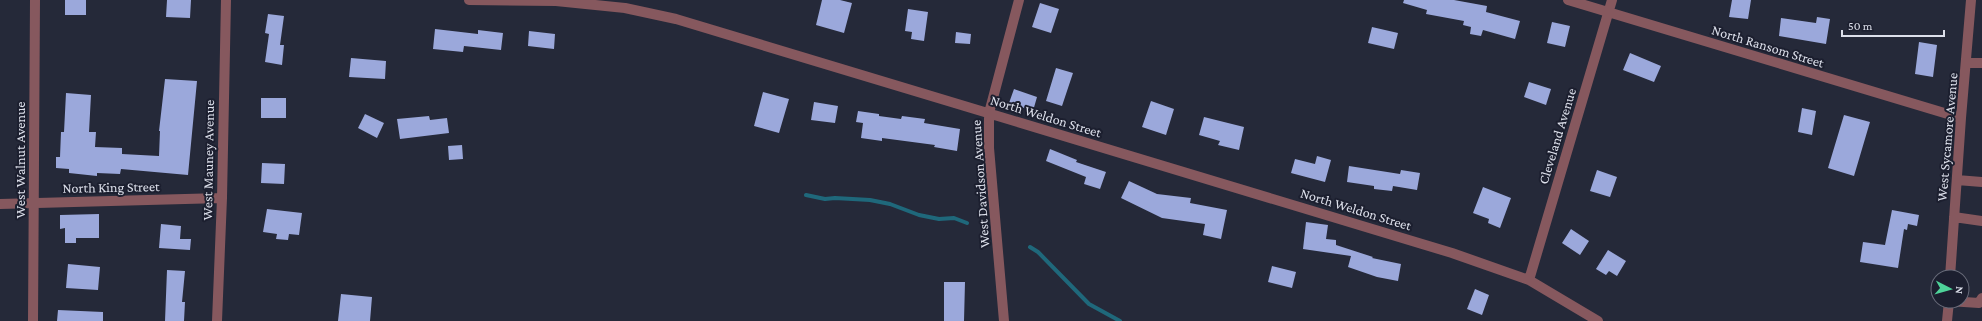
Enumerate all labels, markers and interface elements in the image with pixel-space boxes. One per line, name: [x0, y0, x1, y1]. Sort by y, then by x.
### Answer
scale bar: [1842, 12, 1944, 38]
text: 50 m: [1848, 19, 1873, 33]
street label: North Ransom Street: [1710, 21, 1826, 71]
street label: West Sycamore Avenue: [1933, 72, 1961, 202]
street label: Cleveland Avenue: [1535, 86, 1579, 186]
street label: North Weldon Street: [989, 92, 1104, 141]
street label: West Mauney Avenue: [199, 100, 217, 220]
street label: West Walnut Avenue: [12, 102, 28, 219]
street label: West Davidson Avenue: [968, 119, 992, 249]
street label: North King Street: [62, 178, 160, 196]
street label: North Weldon Street: [1299, 185, 1414, 234]
north arrow: [1930, 269, 1970, 309]
text: N: [1954, 286, 1966, 295]

